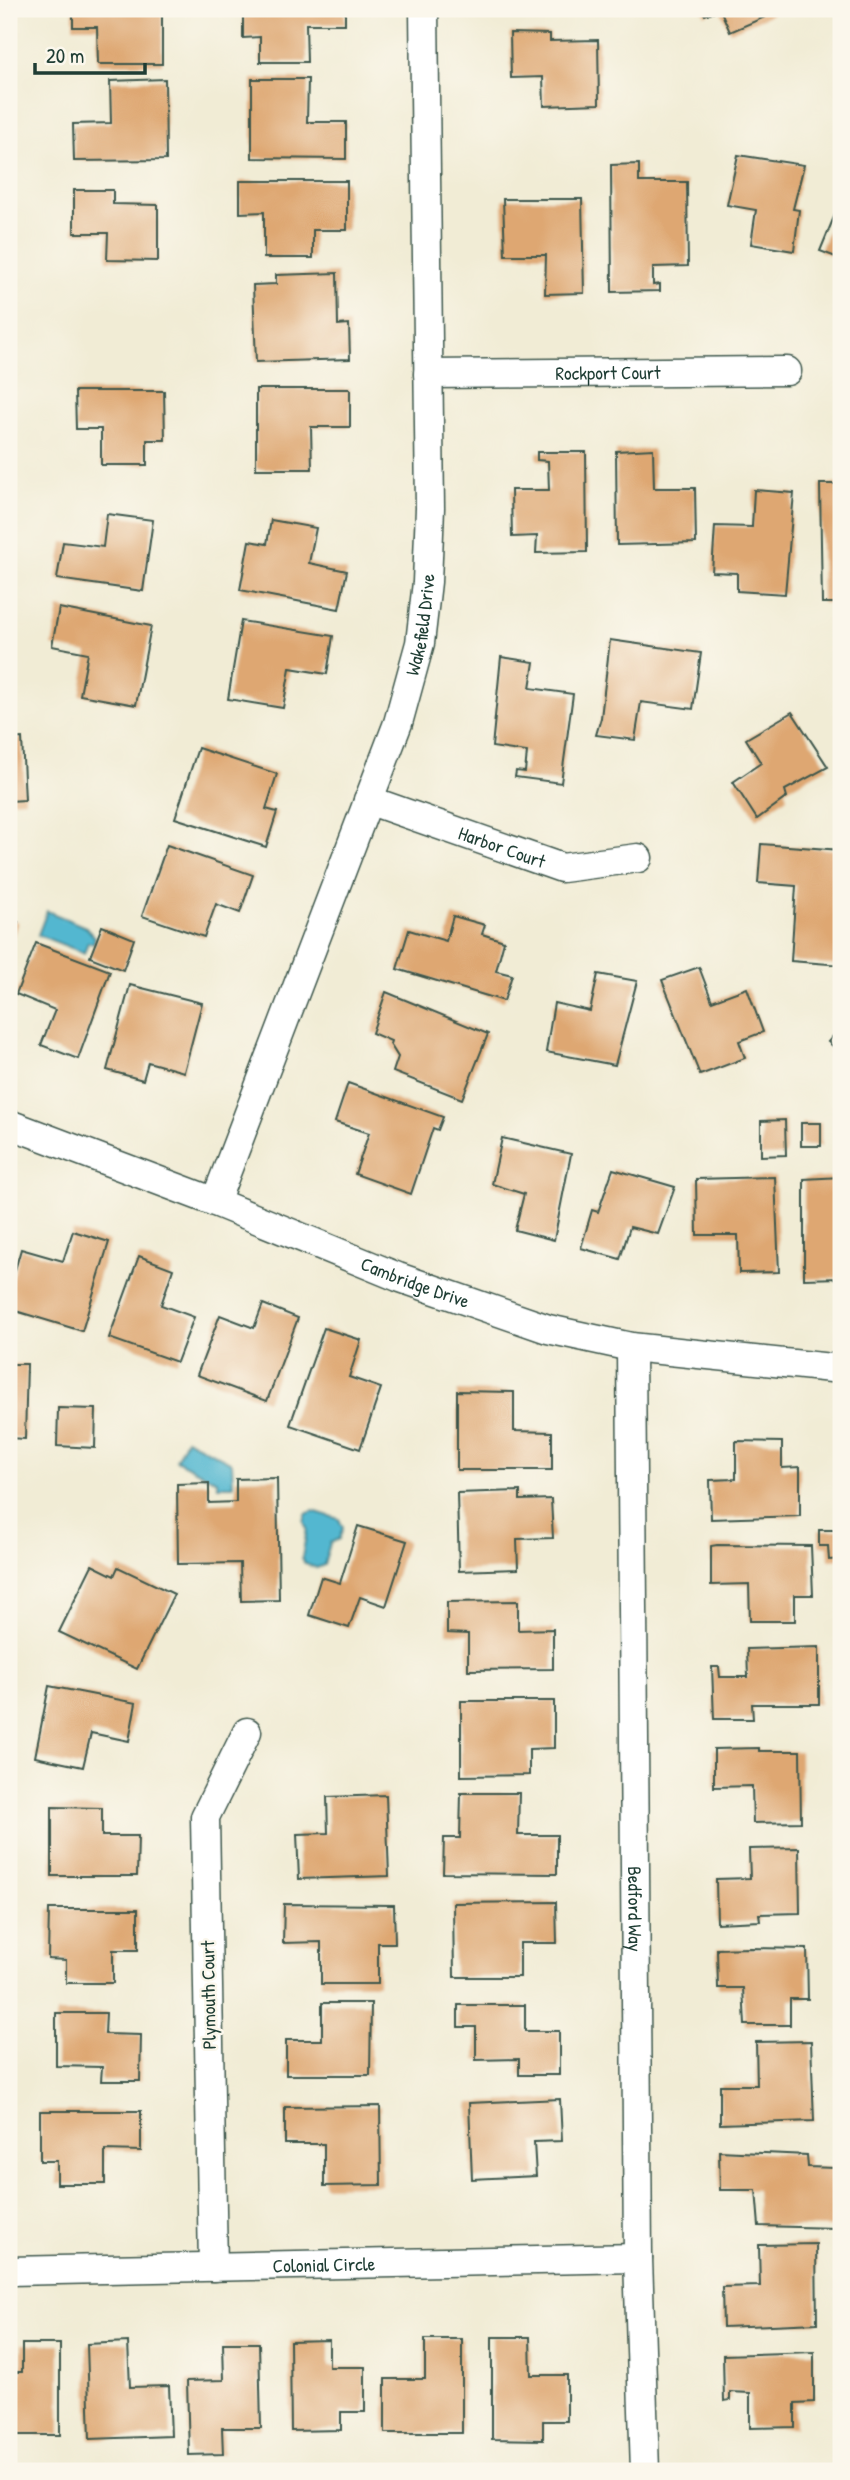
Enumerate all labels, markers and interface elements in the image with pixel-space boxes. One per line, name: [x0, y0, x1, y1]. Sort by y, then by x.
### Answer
scale bar: [35, 32, 145, 76]
text: 20 m: [46, 41, 84, 70]
street label: Rockport Court: [555, 359, 661, 386]
street label: Wakefield Drive: [399, 573, 440, 678]
street label: Harbor Court: [455, 820, 549, 874]
street label: Cambridge Drive: [357, 1250, 473, 1314]
street label: Bedford Way: [622, 1866, 649, 1952]
street label: Plymouth Court: [194, 1940, 222, 2050]
street label: Colonial Circle: [272, 2250, 376, 2279]

